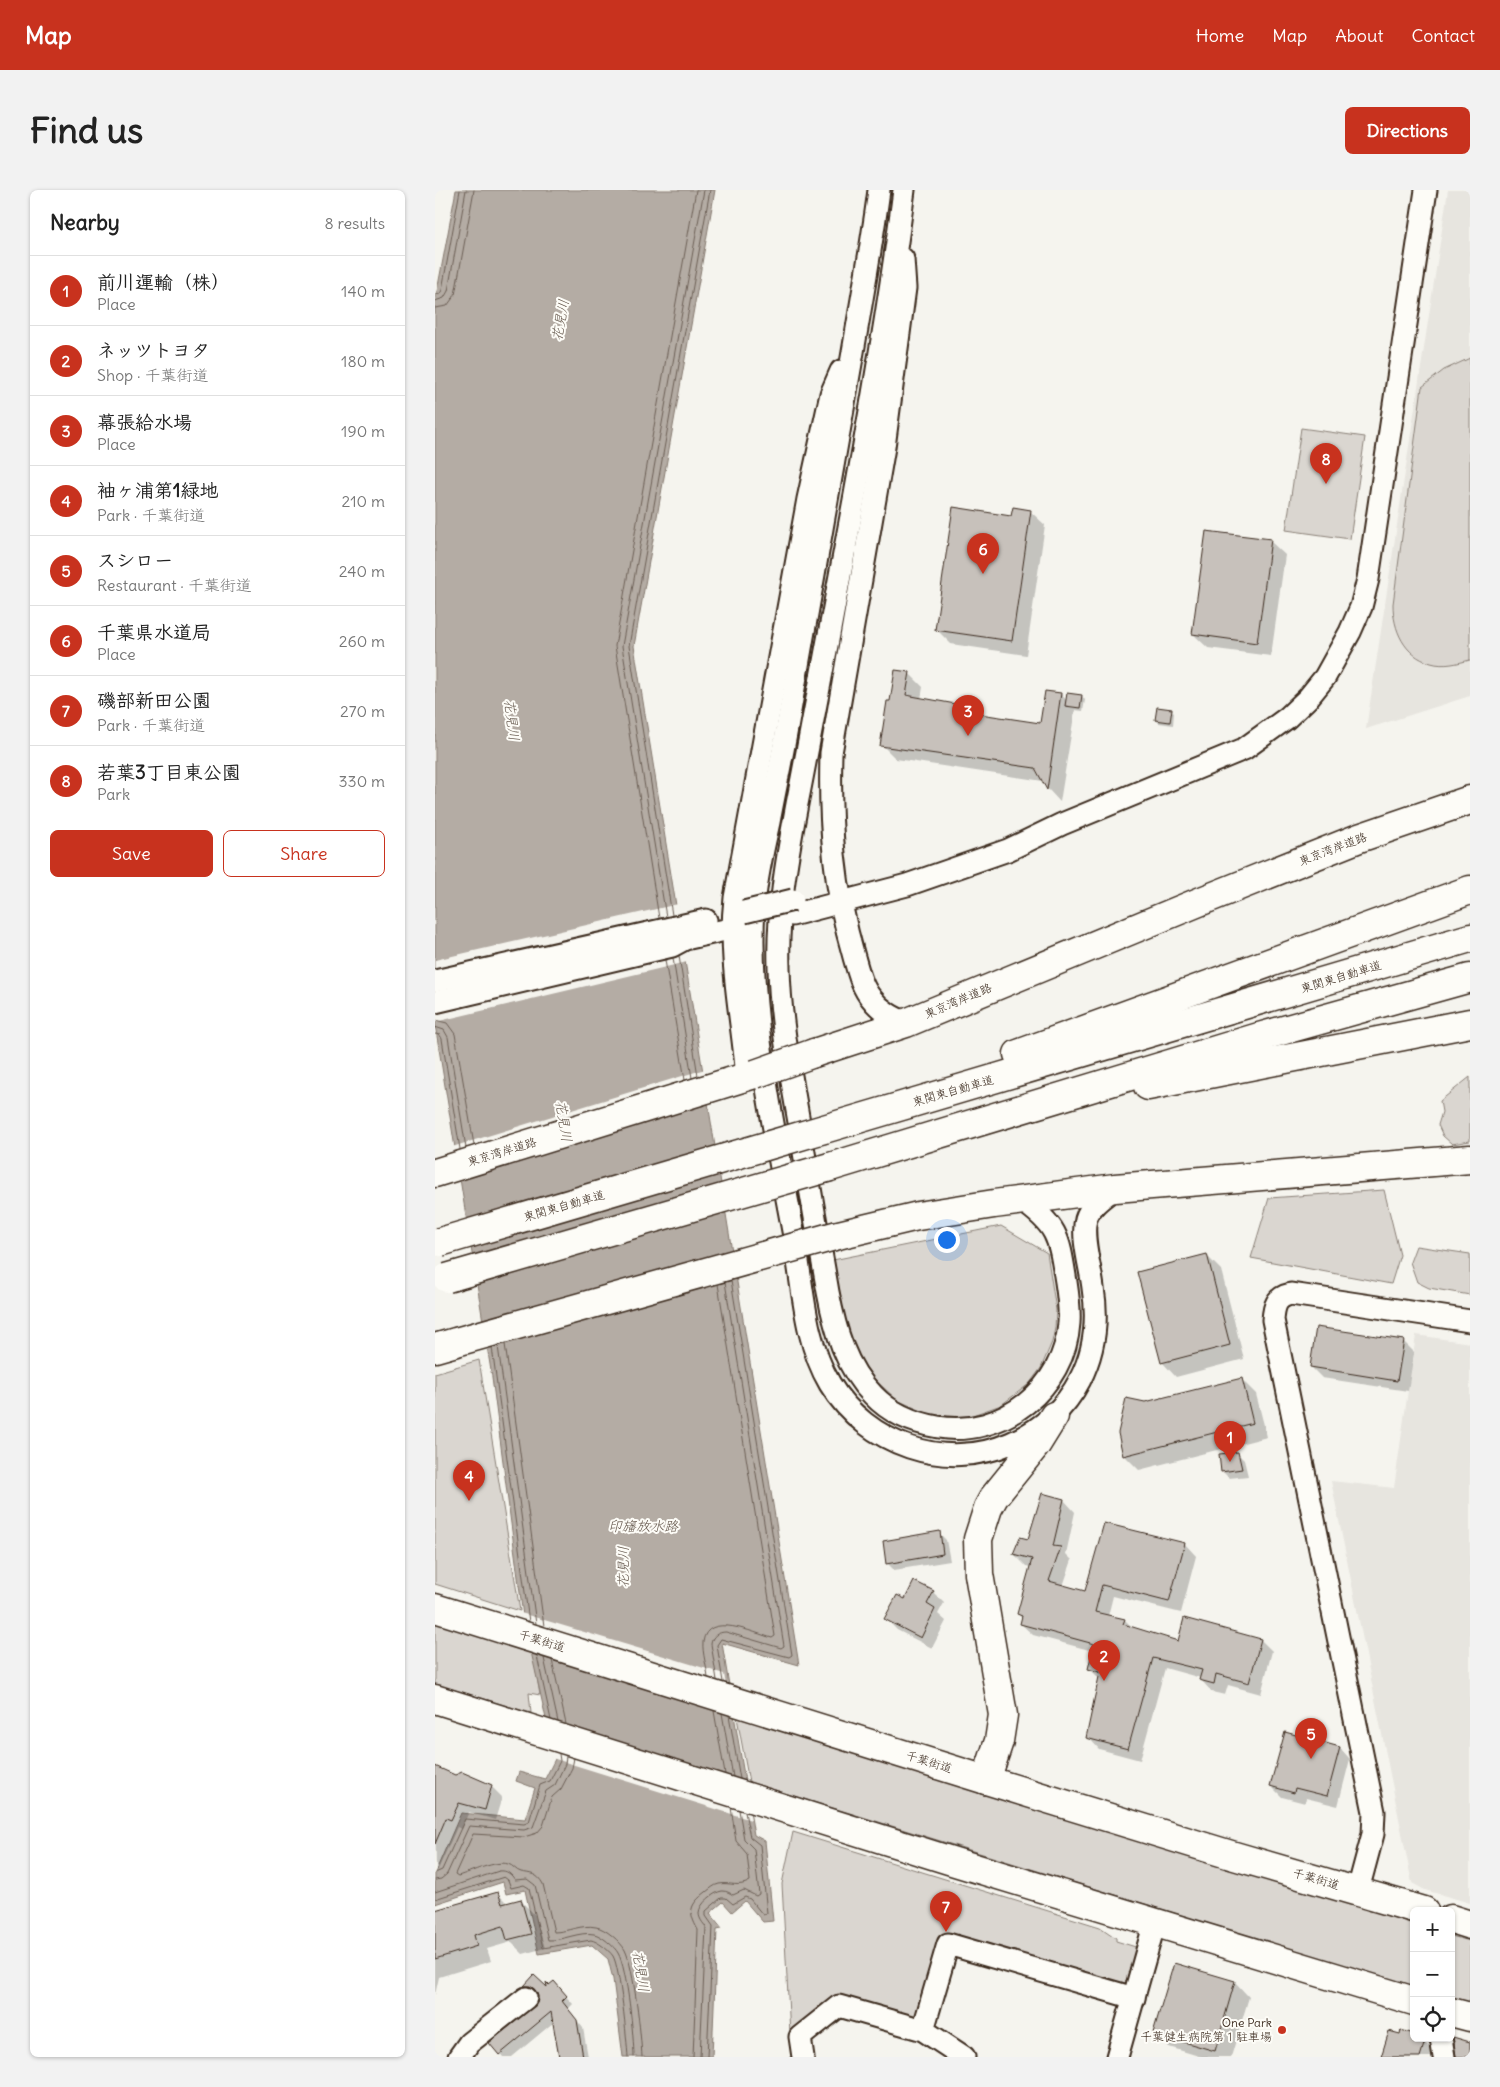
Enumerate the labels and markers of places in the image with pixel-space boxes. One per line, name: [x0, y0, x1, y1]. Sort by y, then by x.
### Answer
pin: 8: [1310, 443, 1342, 484]
pin: 6: [967, 533, 999, 574]
pin: 3: [952, 695, 984, 736]
pin: 1: [1214, 1421, 1246, 1462]
pin: 4: [453, 1460, 485, 1501]
pin: 2: [1088, 1640, 1120, 1681]
pin: 5: [1295, 1718, 1327, 1759]
pin: 7: [930, 1891, 962, 1932]
place label: One Park 千葉健生病院第１駐車場: [1140, 2015, 1272, 2044]
marker: One Park 千葉健生病院第１駐車場: [1276, 2024, 1288, 2036]

